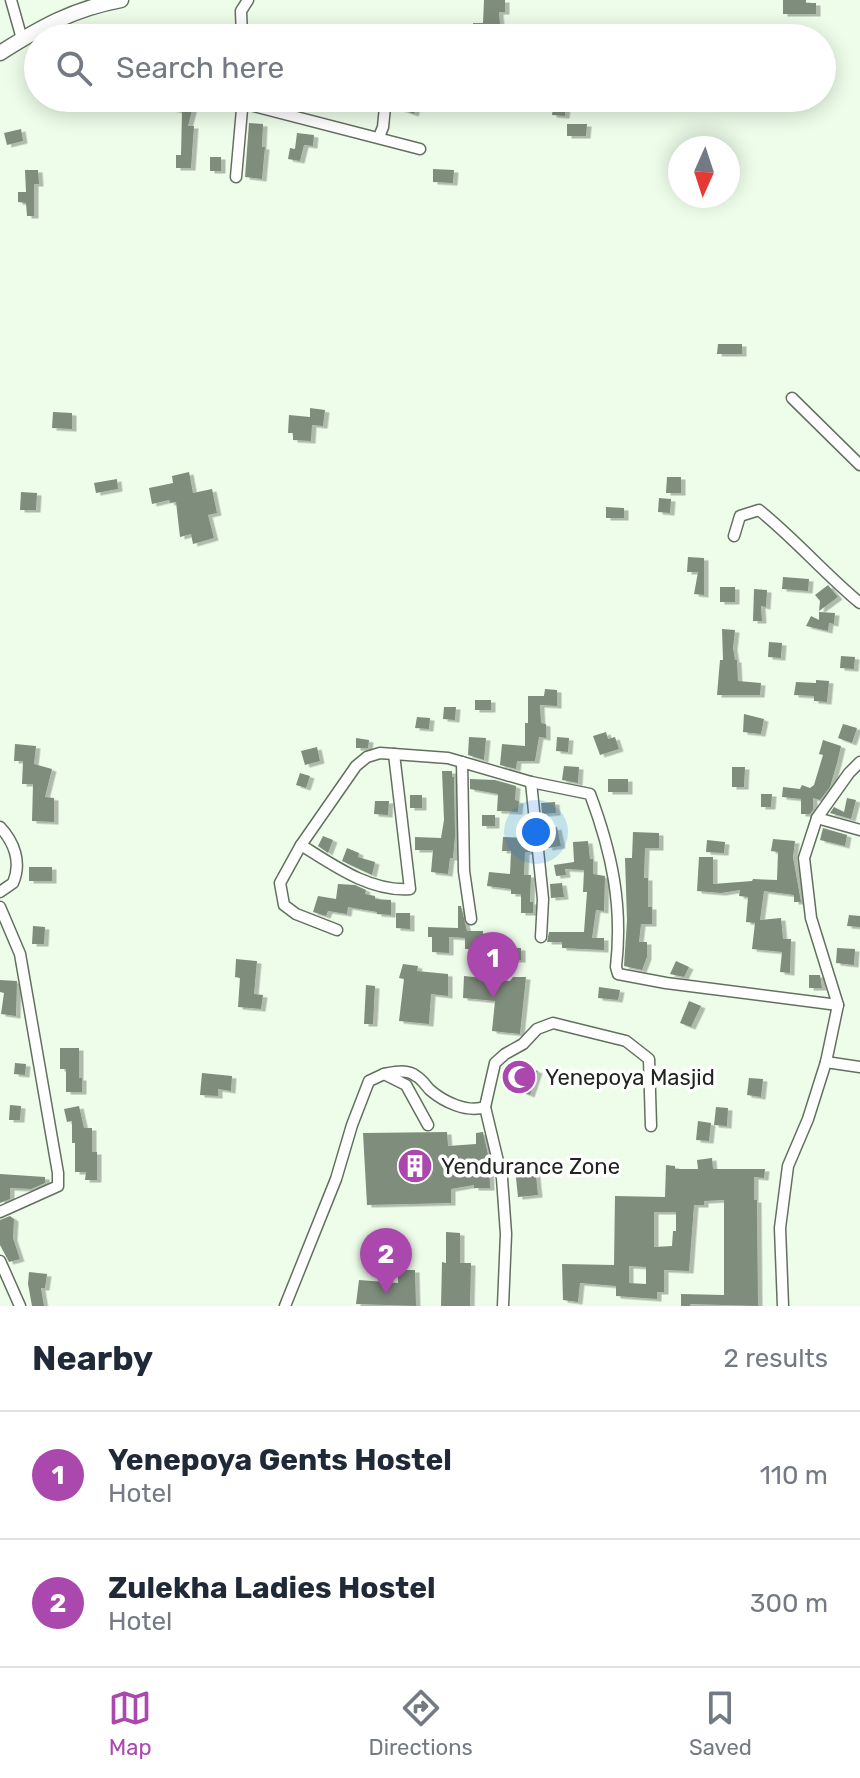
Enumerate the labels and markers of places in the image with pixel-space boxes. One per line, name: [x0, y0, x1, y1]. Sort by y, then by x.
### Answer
pin: 1: [467, 932, 519, 998]
mosque icon: Yenepoya Masjid: [500, 1058, 538, 1096]
place label: Yenepoya Masjid: [545, 1064, 715, 1091]
building icon: Yendurance Zone: [396, 1147, 434, 1185]
place label: Yendurance Zone: [441, 1153, 620, 1180]
pin: 2: [360, 1228, 412, 1294]

